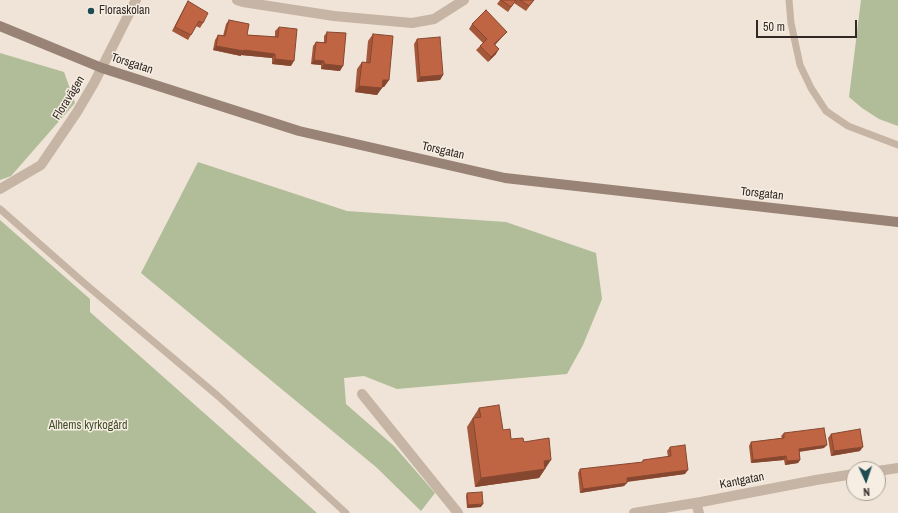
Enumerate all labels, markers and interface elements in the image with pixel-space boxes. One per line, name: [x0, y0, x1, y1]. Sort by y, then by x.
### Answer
place label: Floraskolan: [99, 4, 150, 18]
marker: Floraskolan: [86, 6, 96, 16]
scale bar: [758, 12, 859, 38]
text: 50 m: [763, 19, 785, 35]
street label: Torsgatan: [109, 50, 155, 78]
street label: Floravägen: [50, 73, 88, 123]
street label: Torsgatan: [420, 139, 466, 163]
street label: Torsgatan: [740, 185, 784, 203]
park label: Alhems kyrkogård: [49, 419, 127, 433]
north arrow: [846, 461, 886, 501]
street label: Kantgatan: [719, 470, 765, 492]
text: N: [863, 485, 870, 499]

